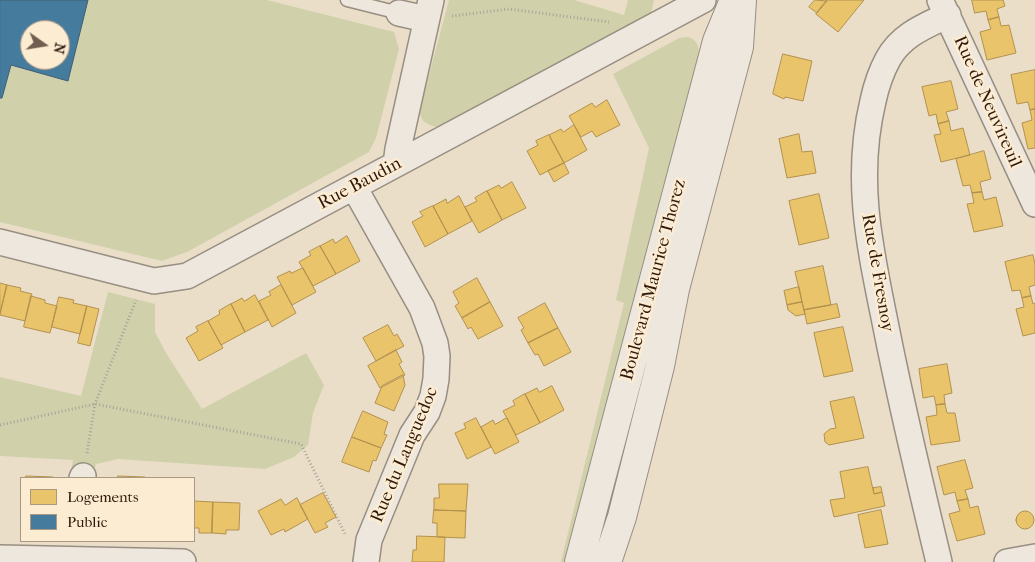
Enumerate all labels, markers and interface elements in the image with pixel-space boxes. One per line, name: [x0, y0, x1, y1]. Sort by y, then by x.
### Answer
north arrow: [20, 20, 70, 70]
street label: Rue de Neuvireuil: [948, 33, 1026, 171]
text: N: [50, 41, 69, 55]
street label: Rue Baudin: [315, 153, 405, 215]
street label: Boulevard Maurice Thorez: [617, 177, 691, 383]
street label: Rue de Fresnoy: [856, 212, 898, 334]
street label: Rue du Languedoc: [367, 384, 443, 526]
legend: [20, 477, 195, 542]
text: Logements: [67, 488, 138, 506]
text: Public: [67, 513, 107, 531]

